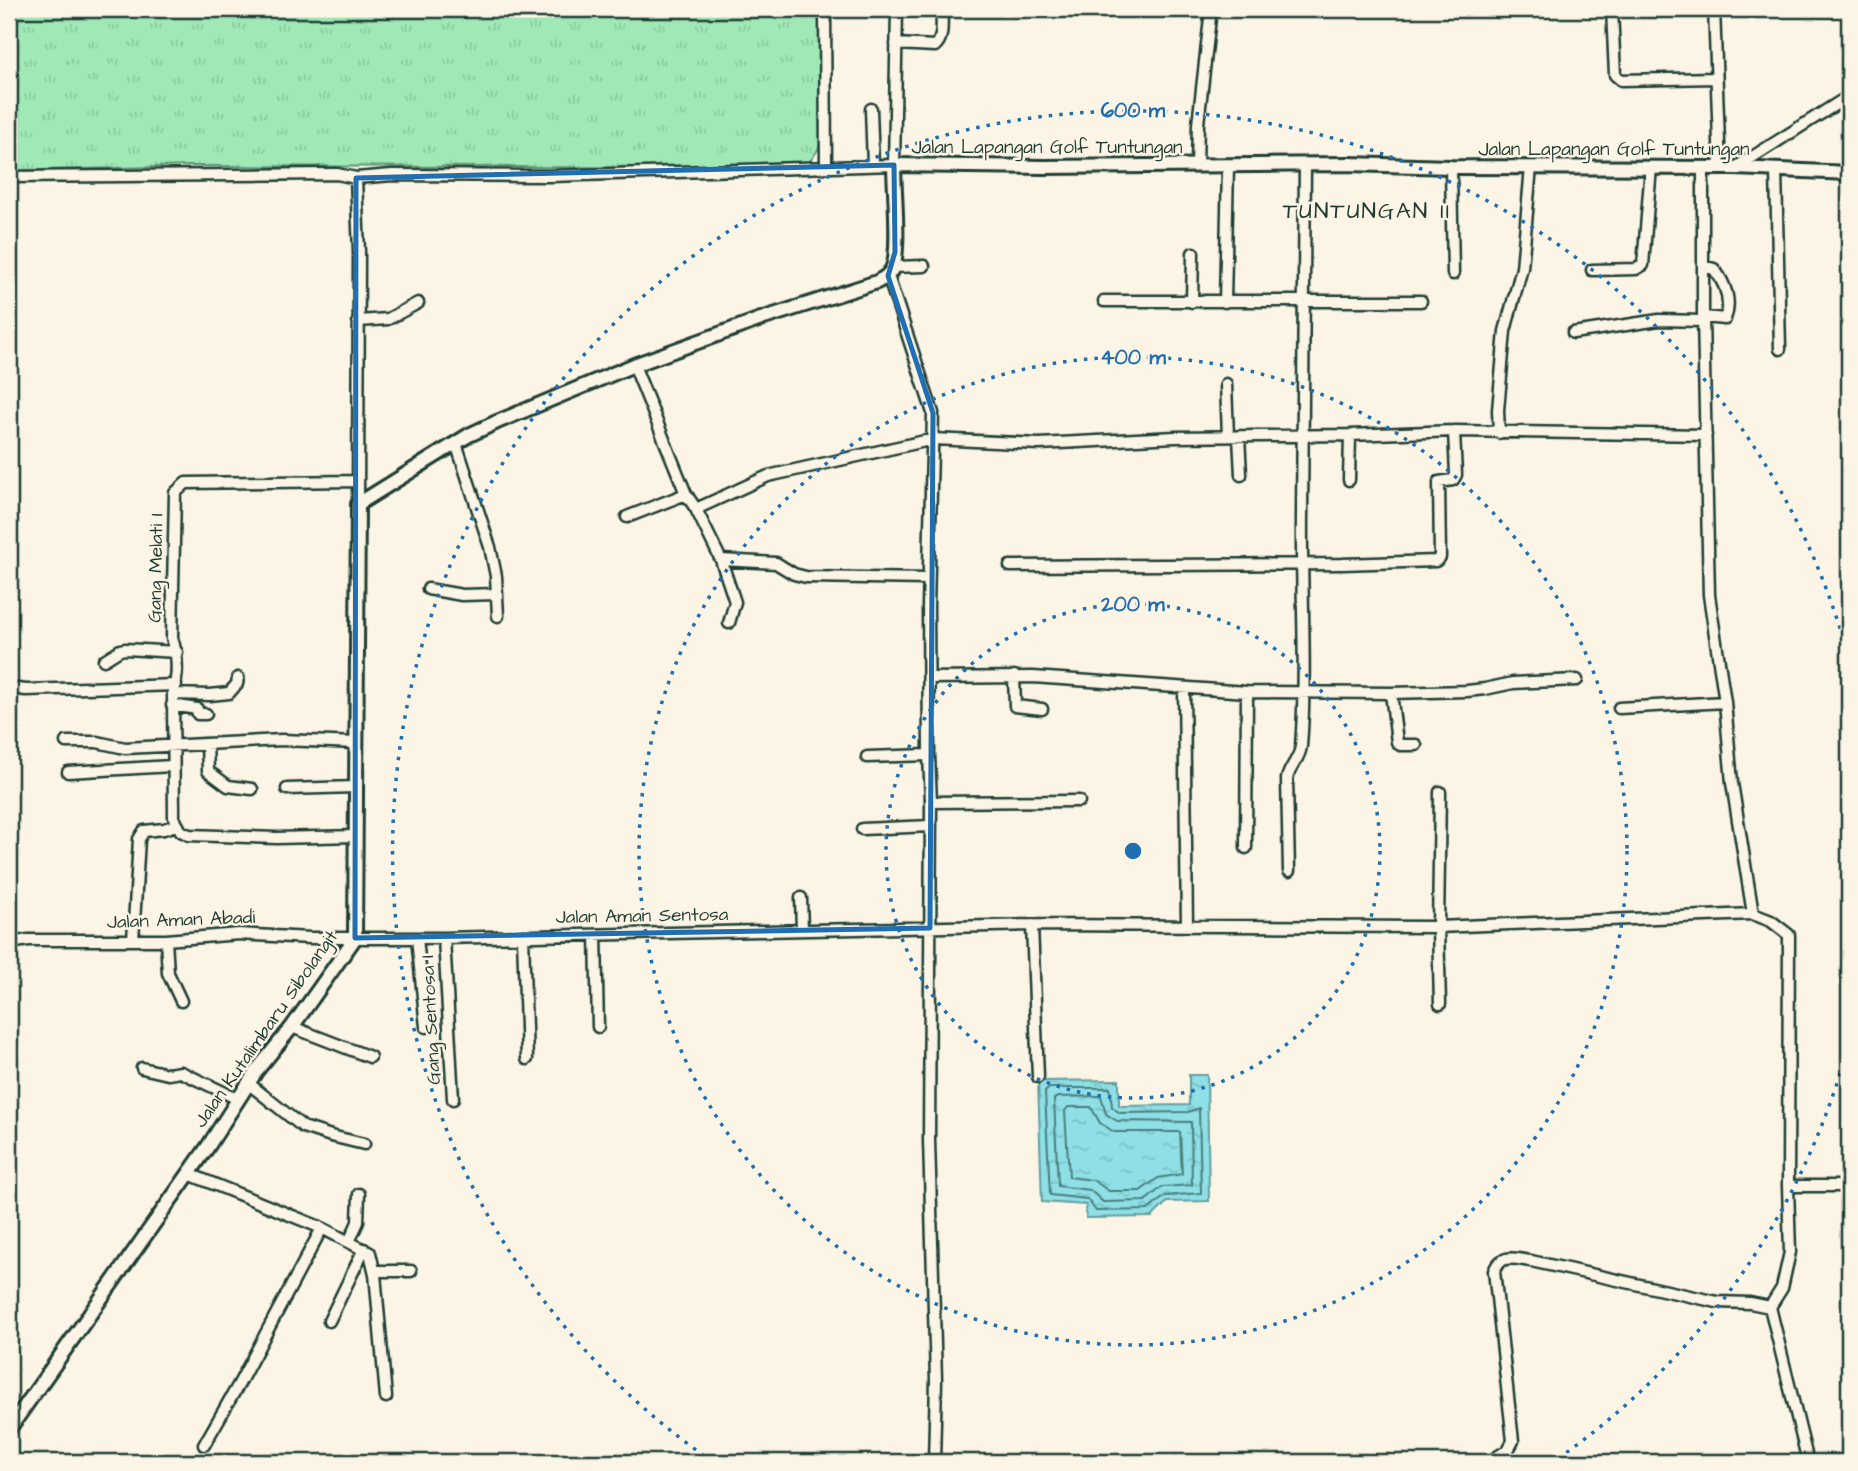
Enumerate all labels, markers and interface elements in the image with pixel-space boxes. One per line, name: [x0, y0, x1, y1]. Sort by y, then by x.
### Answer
text: 600 m: [1101, 96, 1166, 125]
street label: Jalan Lapangan Golf Tuntungan: [911, 134, 1183, 162]
street label: Jalan Lapangan Golf Tuntungan: [1478, 136, 1750, 164]
district label: TUNTUNGAN II: [1283, 195, 1451, 227]
text: 400 m: [1100, 343, 1166, 372]
street label: Gang Melati I: [142, 513, 171, 623]
text: 200 m: [1100, 590, 1165, 619]
centre of rings: [1121, 839, 1145, 863]
street label: Jalan Aman Sentosa: [555, 901, 729, 931]
street label: Jalan Aman Abadi: [106, 904, 256, 936]
street label: Jalan Kutalimbaru Sibolangit: [187, 924, 346, 1134]
street label: Gang Sentosa I: [414, 954, 449, 1086]

